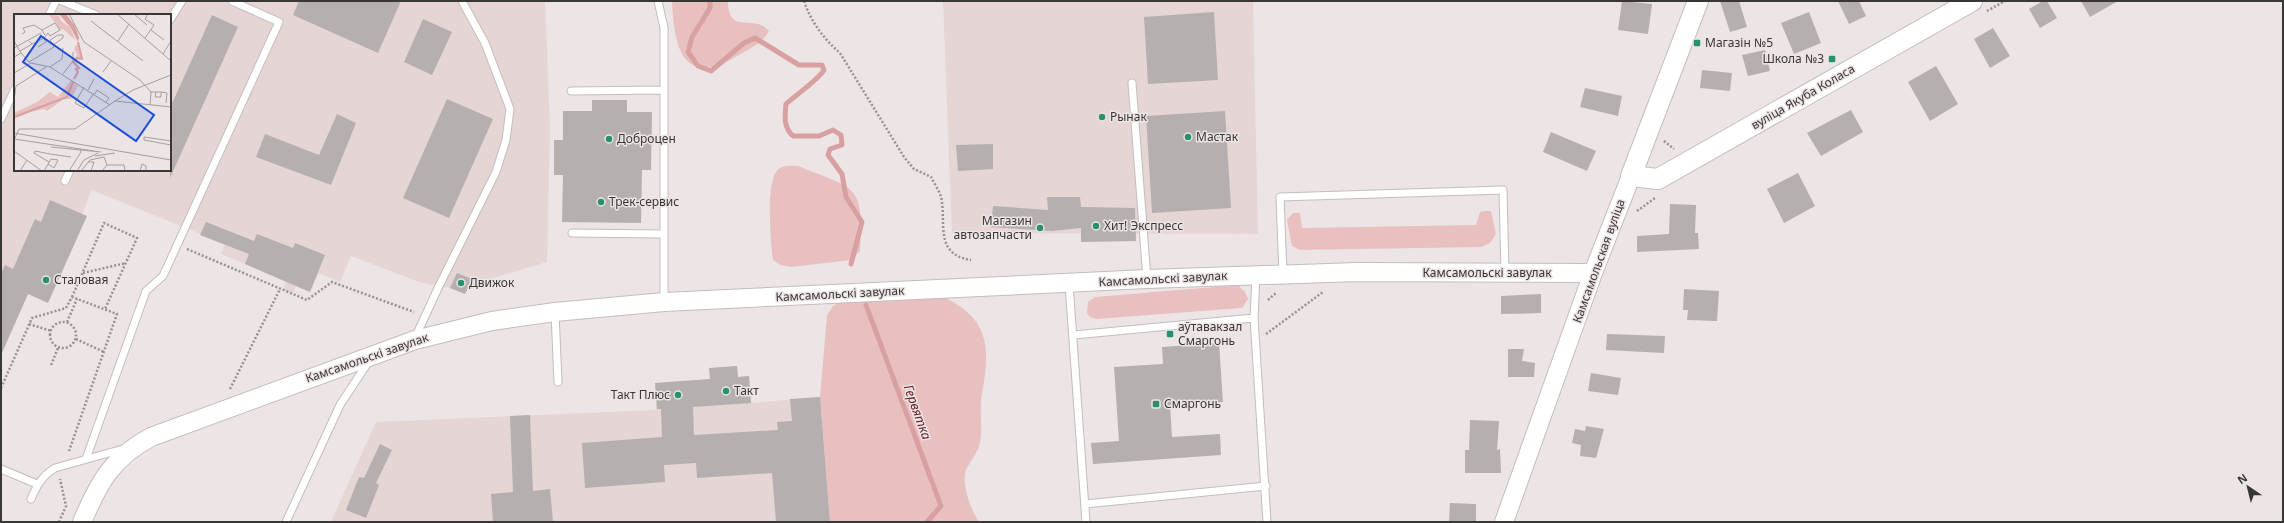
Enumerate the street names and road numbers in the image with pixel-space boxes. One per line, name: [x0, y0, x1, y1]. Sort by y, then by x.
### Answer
street label: вуліца Якуба Коласа: [1748, 60, 1858, 133]
street label: Камсамольская вуліца: [1568, 196, 1629, 325]
street label: Камсамольскі завулак: [1422, 264, 1552, 281]
street label: Камсамольскі завулак: [1098, 267, 1228, 290]
street label: Камсамольскі завулак: [775, 282, 905, 305]
street label: Камсамольскі завулак: [303, 328, 431, 387]

